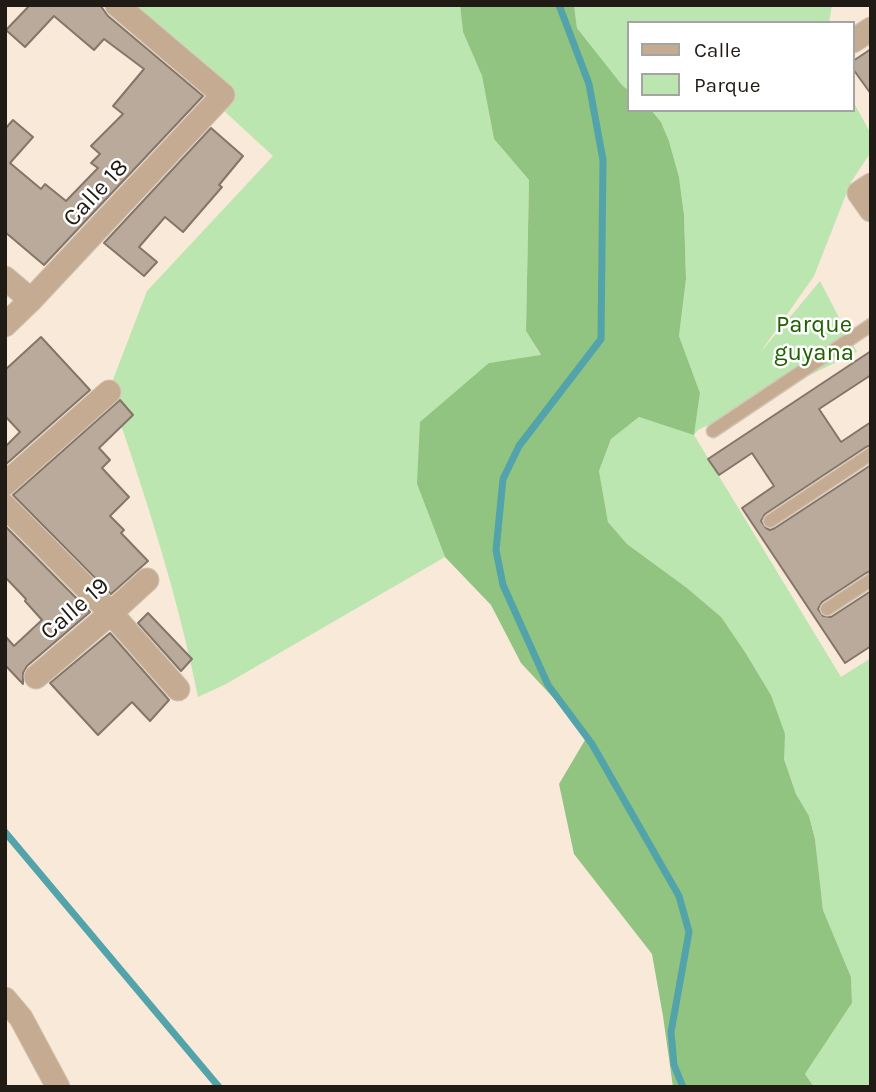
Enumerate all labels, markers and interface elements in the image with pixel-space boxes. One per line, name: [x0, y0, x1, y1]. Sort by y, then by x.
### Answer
legend: [628, 21, 855, 112]
text: Calle: [694, 38, 741, 62]
text: Parque: [694, 73, 761, 97]
street label: Calle 18: [57, 153, 135, 233]
park label: Parque guyana: [774, 311, 854, 367]
street label: Calle 19: [35, 571, 115, 647]

